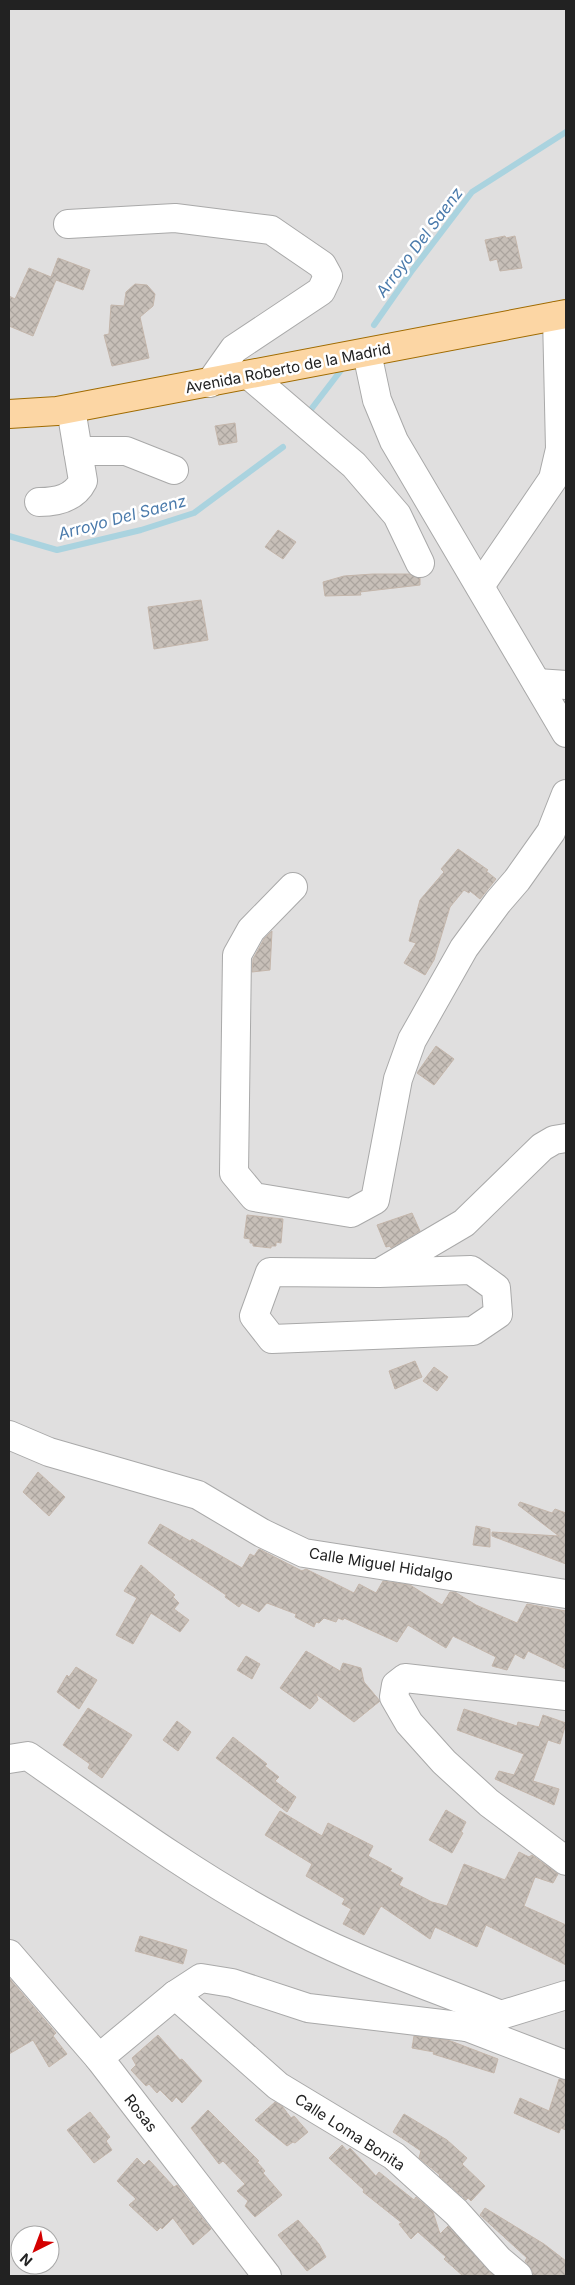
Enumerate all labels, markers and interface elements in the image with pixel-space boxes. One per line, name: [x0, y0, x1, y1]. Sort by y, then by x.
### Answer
water label: Arroyo Del Saenz: [371, 183, 467, 301]
street label: Avenida Roberto de la Madrid: [184, 339, 392, 397]
water label: Arroyo Del Saenz: [55, 490, 188, 544]
street label: Calle Miguel Hidalgo: [308, 1543, 454, 1585]
street label: Calle Loma Bonita: [291, 2089, 409, 2175]
street label: Rosas: [120, 2090, 162, 2136]
north arrow: [10, 2225, 60, 2275]
text: N: [16, 2250, 36, 2270]

